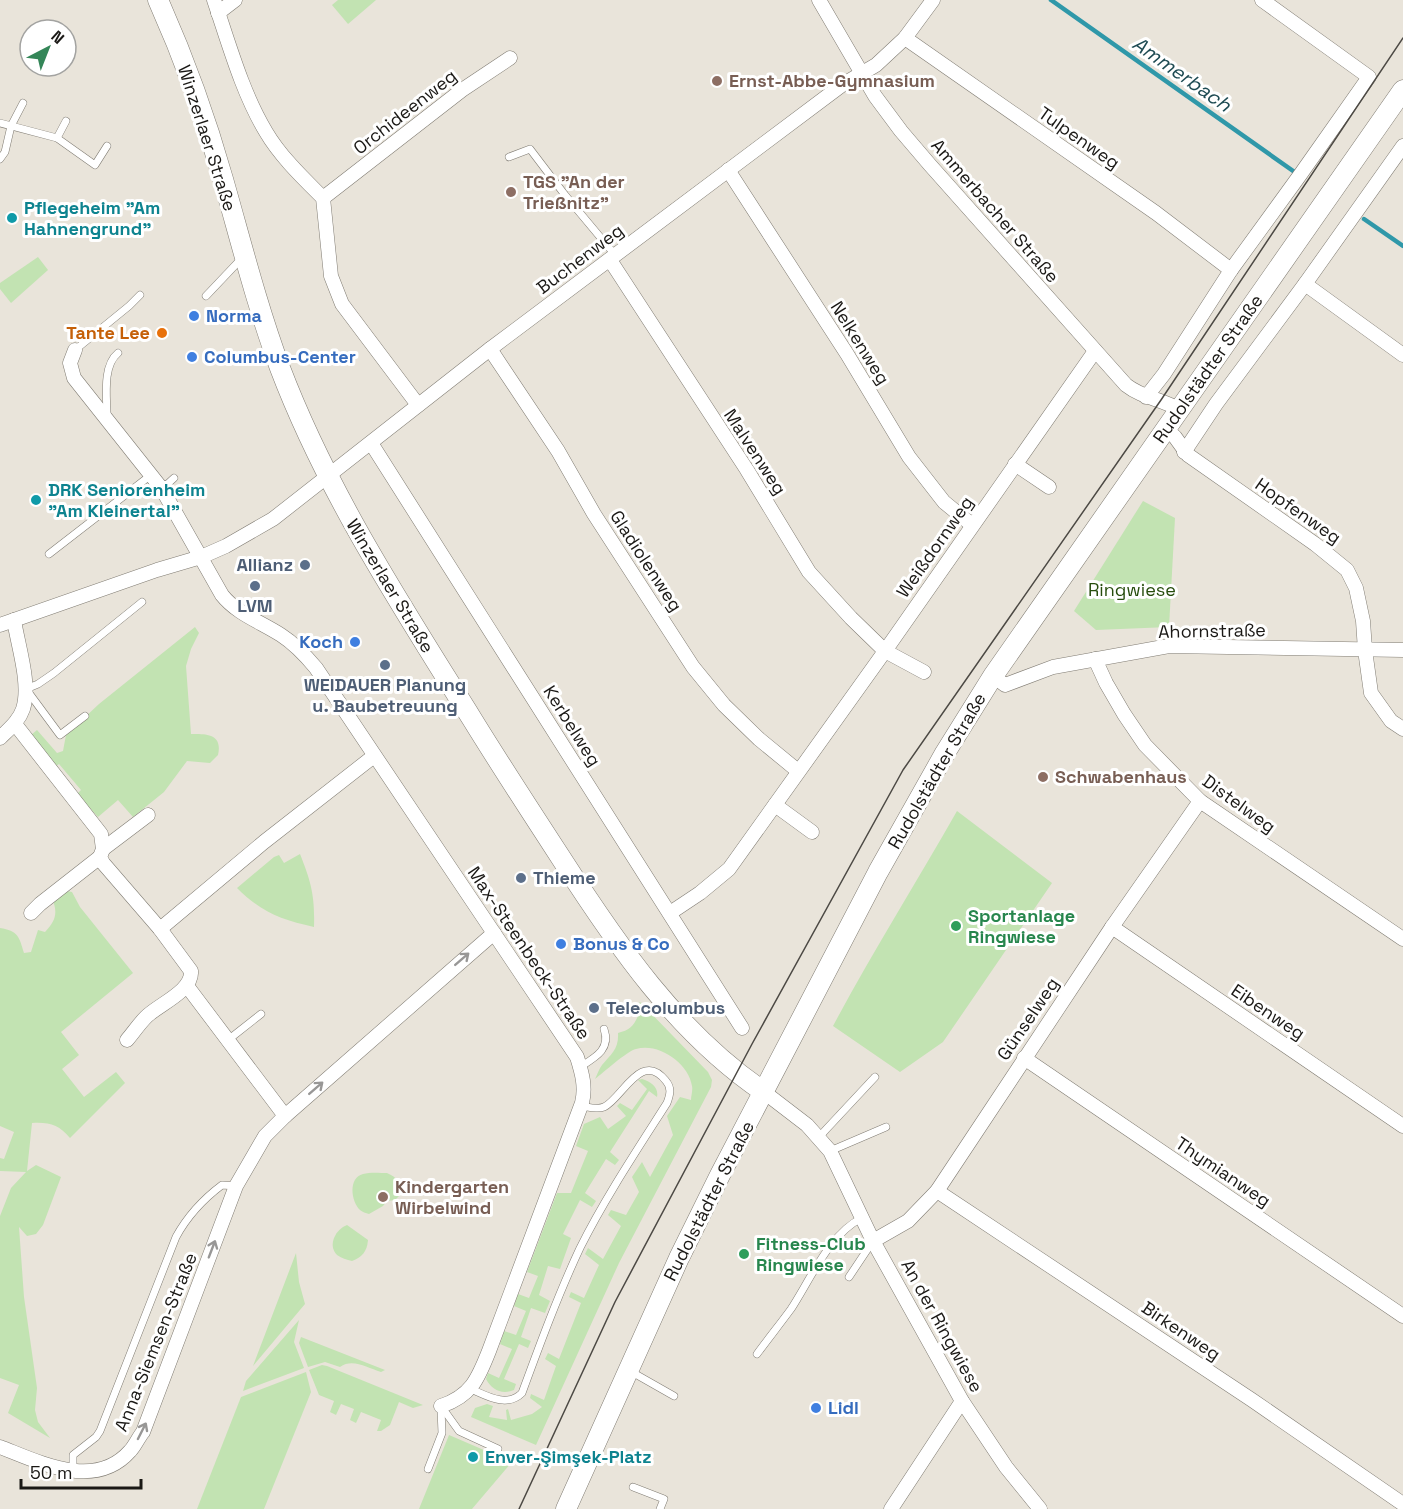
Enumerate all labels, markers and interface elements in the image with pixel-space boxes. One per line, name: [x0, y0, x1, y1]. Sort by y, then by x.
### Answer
north arrow: [18, 18, 78, 78]
text: N: [47, 26, 69, 49]
water label: Ammerbach: [1128, 30, 1237, 118]
street label: Winzerlaer Straße: [173, 62, 242, 214]
street label: Orchideenweg: [348, 64, 461, 159]
place label: Ernst-Abbe-Gymnasium: [729, 69, 935, 92]
marker: Ernst-Abbe-Gymnasium: [710, 74, 724, 88]
street label: Tulpenweg: [1034, 101, 1124, 174]
street label: Ammerbacher Straße: [927, 134, 1064, 287]
place label: TGS "An der Trießnitz": [523, 170, 625, 214]
marker: TGS "An der Trießnitz": [504, 185, 518, 199]
place label: Pflegeheim "Am Hahnengrund": [24, 196, 160, 240]
marker: Pflegeheim "Am Hahnengrund": [5, 211, 19, 225]
street label: Buchenweg: [532, 218, 628, 299]
street label: Rudolstädter Straße: [1147, 290, 1268, 448]
street label: Nelkenweg: [826, 297, 895, 389]
place label: Norma: [206, 304, 263, 327]
marker: Norma: [187, 309, 201, 323]
place label: Tante Lee: [66, 321, 150, 344]
marker: Tante Lee: [155, 326, 169, 340]
place label: Columbus-Center: [204, 345, 356, 368]
marker: Columbus-Center: [185, 350, 199, 364]
street label: Malvenweg: [719, 404, 792, 499]
street label: Hopfenweg: [1251, 473, 1346, 549]
place label: DRK Seniorenheim "Am Kleinertal": [48, 478, 205, 522]
street label: Weißdornweg: [891, 491, 978, 602]
marker: DRK Seniorenheim "Am Kleinertal": [29, 493, 43, 507]
street label: Gladiolenweg: [605, 506, 688, 616]
street label: Winzerlaer Straße: [341, 515, 440, 657]
place label: Allianz: [236, 553, 293, 576]
marker: Allianz: [298, 558, 312, 572]
park label: Ringwiese: [1088, 578, 1176, 601]
marker: LVM: [248, 579, 262, 593]
place label: LVM: [237, 594, 273, 617]
street label: Ahornstraße: [1158, 618, 1266, 643]
place label: Koch: [299, 630, 343, 653]
marker: Koch: [348, 635, 362, 649]
marker: WEIDAUER Planung u. Baubetreuung: [378, 658, 392, 672]
place label: WEIDAUER Planung u. Baubetreuung: [304, 673, 466, 717]
street label: Kerbelweg: [539, 681, 606, 770]
street label: Rudolstädter Straße: [882, 688, 991, 853]
place label: Schwabenhaus: [1055, 765, 1187, 788]
street label: Distelweg: [1198, 769, 1280, 838]
marker: Schwabenhaus: [1036, 770, 1050, 784]
street label: Max-Steenbeck-Straße: [463, 862, 596, 1044]
place label: Thieme: [533, 866, 596, 889]
marker: Thieme: [514, 871, 528, 885]
place label: Sportanlage Ringwiese: [968, 904, 1075, 948]
marker: Sportanlage Ringwiese: [949, 919, 963, 933]
place label: Bonus & Co: [573, 932, 670, 955]
marker: Bonus & Co: [554, 937, 568, 951]
one-way arrow: [454, 953, 470, 966]
street label: Günselweg: [992, 973, 1064, 1065]
street label: Eibenweg: [1227, 979, 1310, 1045]
place label: Telecolumbus: [606, 996, 725, 1019]
marker: Telecolumbus: [587, 1001, 601, 1015]
one-way arrow: [308, 1081, 323, 1095]
street label: Rudolstädter Straße: [658, 1117, 759, 1285]
street label: Thymianweg: [1171, 1131, 1275, 1212]
place label: Kindergarten Wirbelwind: [395, 1175, 509, 1219]
marker: Kindergarten Wirbelwind: [376, 1190, 390, 1204]
place label: Fitness-Club Ringwiese: [756, 1232, 866, 1276]
one-way arrow: [207, 1240, 218, 1259]
marker: Fitness-Club Ringwiese: [737, 1247, 751, 1261]
street label: Anna-Siemsen-Straße: [109, 1249, 202, 1435]
street label: An der Ringwiese: [896, 1255, 989, 1396]
street label: Birkenweg: [1137, 1296, 1225, 1365]
place label: Lidl: [828, 1396, 859, 1419]
marker: Lidl: [809, 1401, 823, 1415]
one-way arrow: [136, 1423, 148, 1440]
place label: Enver-Şimşek-Platz: [485, 1445, 652, 1468]
marker: Enver-Şimşek-Platz: [466, 1450, 480, 1464]
scale bar: [21, 1452, 141, 1490]
text: 50 m: [30, 1461, 72, 1484]

